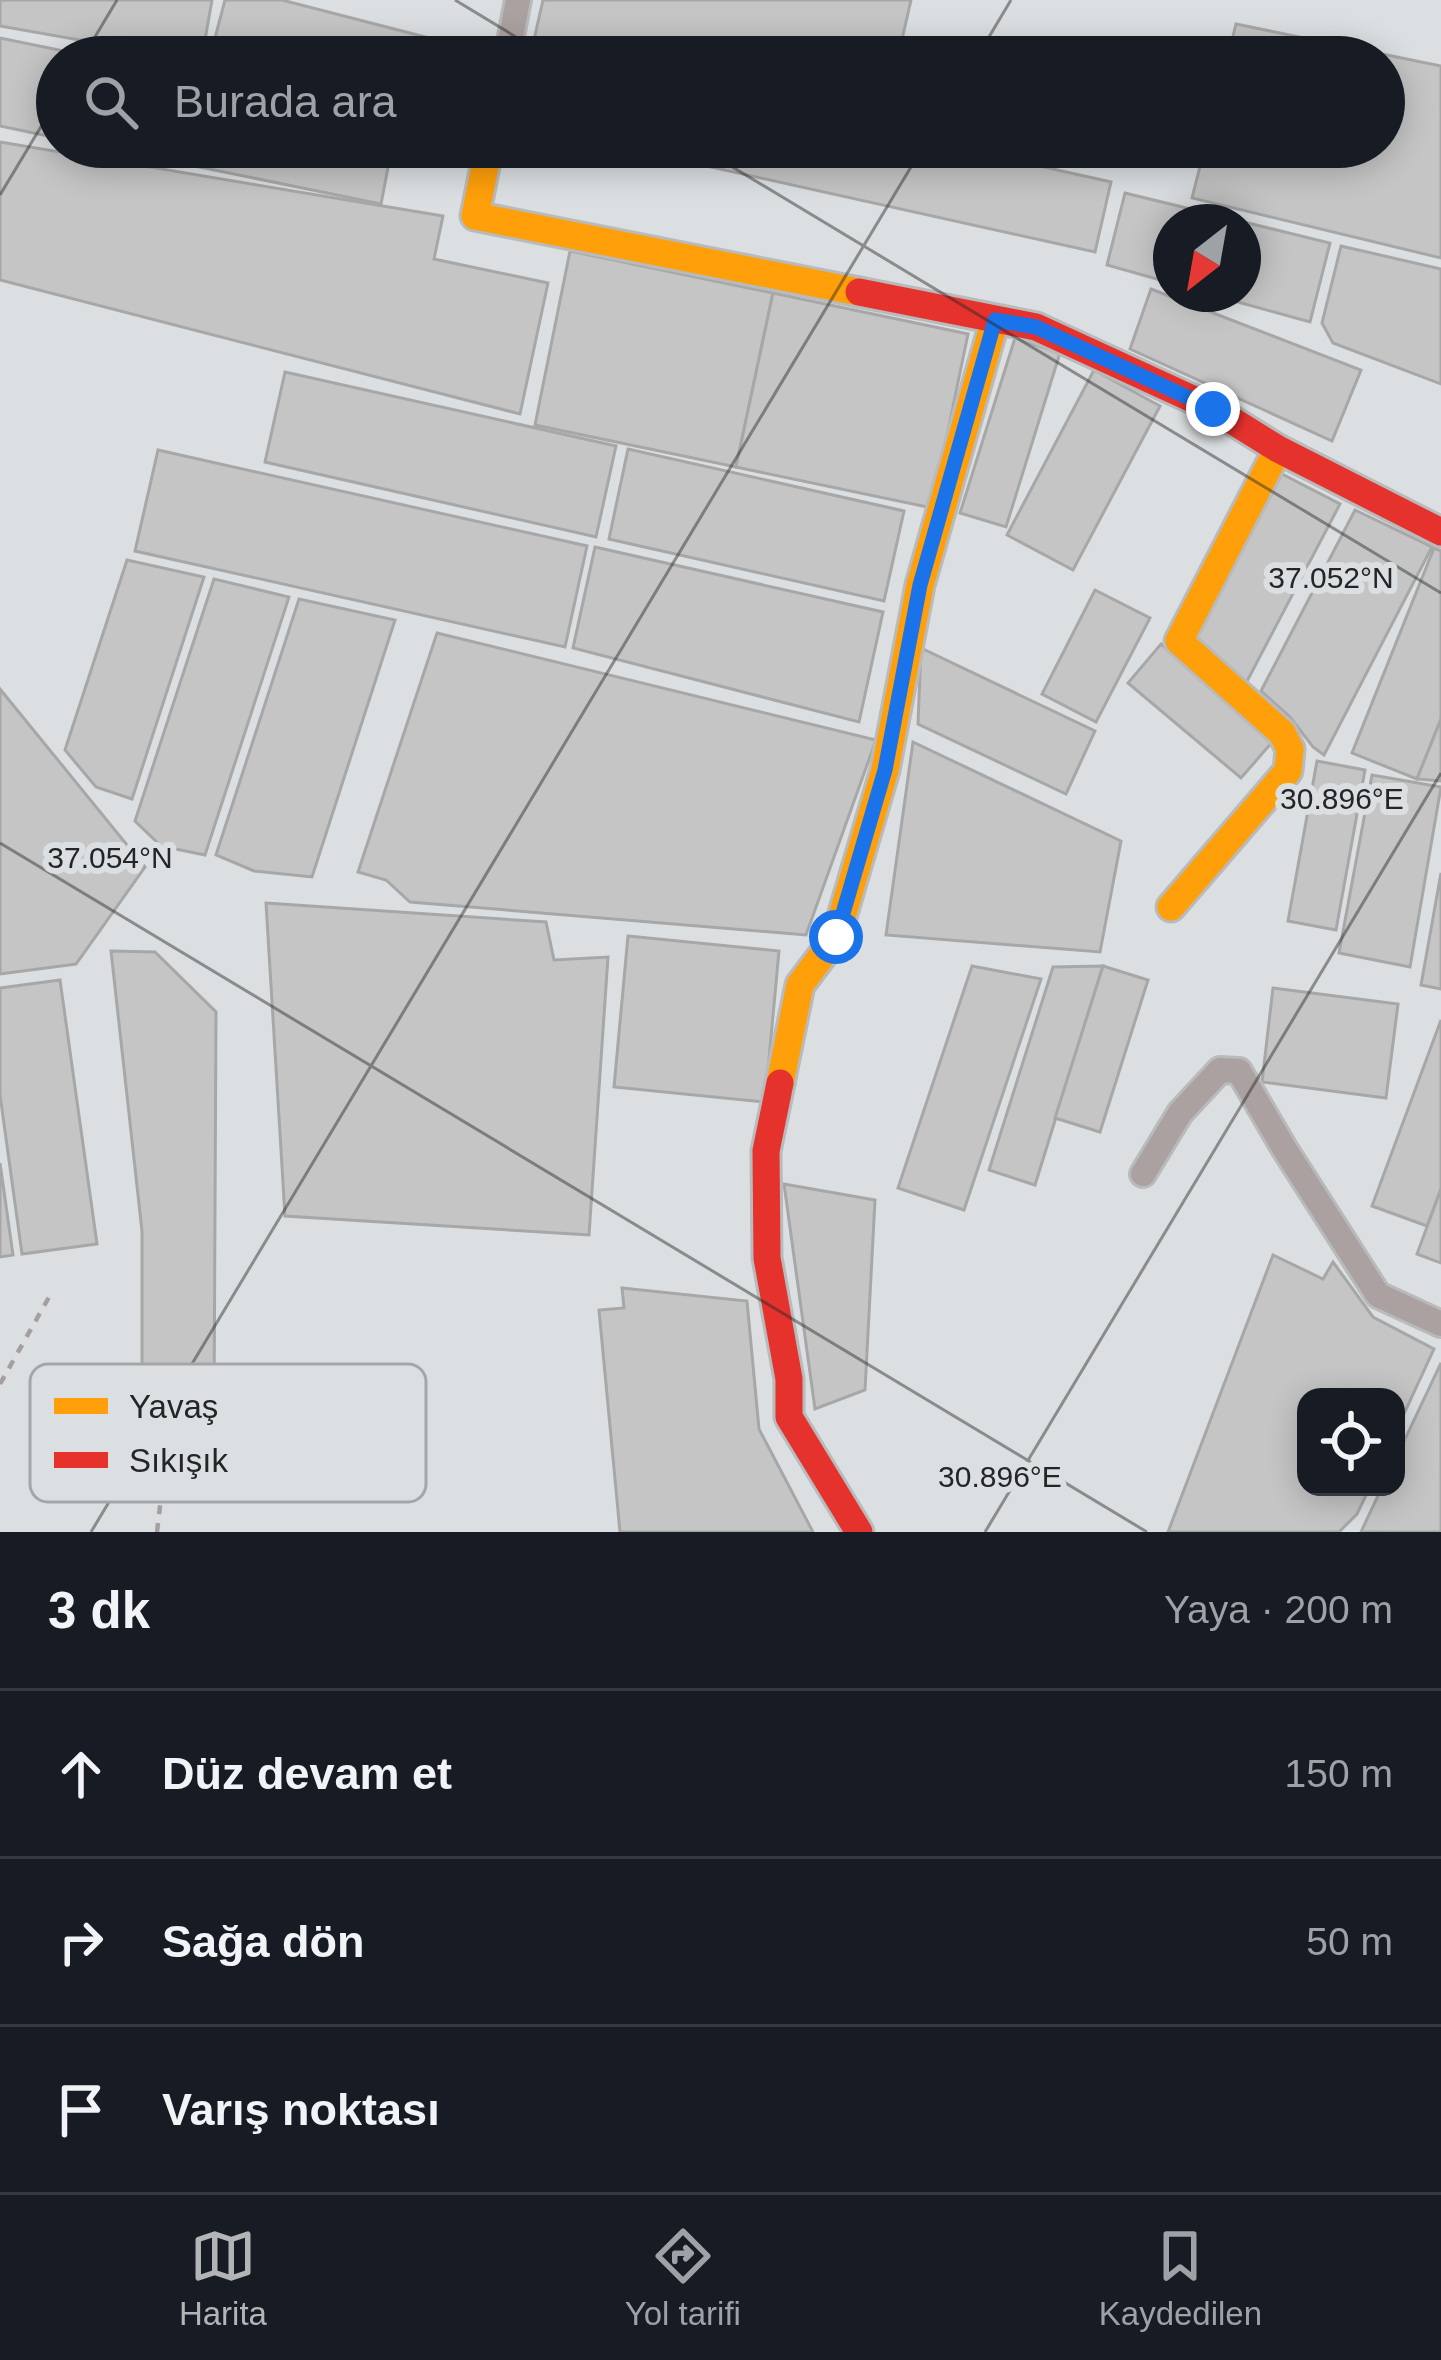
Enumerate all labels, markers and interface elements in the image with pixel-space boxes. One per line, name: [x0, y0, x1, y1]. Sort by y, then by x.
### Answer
search box: [36, 36, 1405, 168]
icon: search: [78, 69, 144, 135]
text: Burada ara: [174, 76, 397, 127]
north arrow: [1153, 204, 1261, 312]
route end: [1186, 382, 1240, 436]
text: 37.052°N: [1268, 561, 1394, 594]
text: 30.896°E: [1280, 782, 1404, 815]
text: 37.054°N: [47, 841, 173, 874]
route start: [809, 910, 863, 964]
legend: [30, 1364, 426, 1502]
text: Yavaş: [129, 1388, 218, 1425]
map controls: [1297, 1388, 1405, 1496]
button: locate: [1297, 1388, 1405, 1496]
text: Sıkışık: [129, 1442, 229, 1479]
text: 30.896°E: [938, 1460, 1062, 1493]
text: 3 dk: [48, 1582, 150, 1639]
text: Yaya · 200 m: [1164, 1588, 1393, 1631]
icon: ahead: [48, 1741, 114, 1807]
text: Düz devam et: [162, 1748, 452, 1799]
text: 150 m: [1285, 1752, 1393, 1795]
icon: right: [48, 1909, 114, 1975]
text: Sağa dön: [162, 1916, 365, 1967]
text: 50 m: [1306, 1920, 1393, 1963]
icon: arrive: [48, 2077, 114, 2143]
text: Varış noktası: [162, 2084, 440, 2135]
tab: Harita: [179, 2223, 267, 2333]
tab: Yol tarifi: [625, 2223, 741, 2333]
tab: Kaydedilen: [1099, 2223, 1262, 2333]

